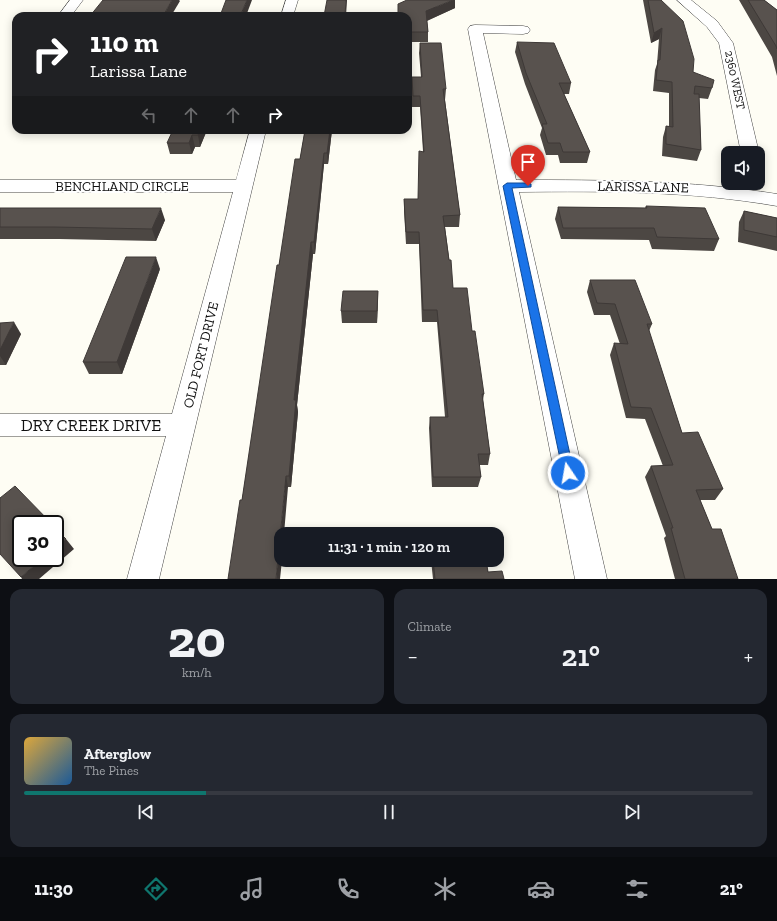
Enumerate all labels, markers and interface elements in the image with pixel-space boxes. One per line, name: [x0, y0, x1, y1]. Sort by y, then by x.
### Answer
text: 110 m: [90, 26, 159, 59]
icon: right: [24, 28, 76, 80]
street label: 2360 WEST: [722, 49, 748, 111]
text: Larissa Lane: [90, 60, 187, 82]
icon: left: [138, 104, 160, 126]
icon: ahead: [180, 104, 202, 126]
icon: ahead: [222, 104, 244, 126]
icon: right: [264, 104, 286, 126]
pin: [511, 145, 545, 186]
map controls: [721, 146, 765, 190]
button: sound: [721, 146, 765, 190]
icon: arrive: [517, 151, 539, 173]
street label: BENCHLAND CIRCLE: [55, 178, 189, 195]
street label: LARISSA LANE: [597, 178, 689, 196]
street label: OLD FORT DRIVE: [180, 300, 222, 410]
street label: DRY CREEK DRIVE: [21, 415, 161, 435]
position arrow: [547, 452, 589, 494]
speed limit sign: 30: [12, 515, 64, 567]
text: 11:31 · 1 min · 120 m: [328, 538, 450, 556]
text: 20: [168, 608, 226, 670]
text: Climate: [408, 619, 451, 634]
text: 21°: [562, 638, 600, 674]
text: −: [408, 643, 418, 670]
text: +: [744, 643, 753, 670]
text: km/h: [182, 665, 212, 680]
text: Afterglow: [84, 745, 151, 763]
text: The Pines: [84, 763, 139, 778]
icon: previous: [135, 801, 157, 823]
icon: pause: [378, 801, 400, 823]
icon: next: [621, 801, 643, 823]
icon: directions: [142, 875, 170, 903]
icon: music: [238, 875, 266, 903]
icon: phone: [334, 875, 362, 903]
icon: climate: [431, 875, 459, 903]
icon: car: [527, 875, 555, 903]
icon: filters: [623, 875, 651, 903]
text: 11:30: [34, 878, 73, 900]
text: 21°: [720, 878, 743, 900]

